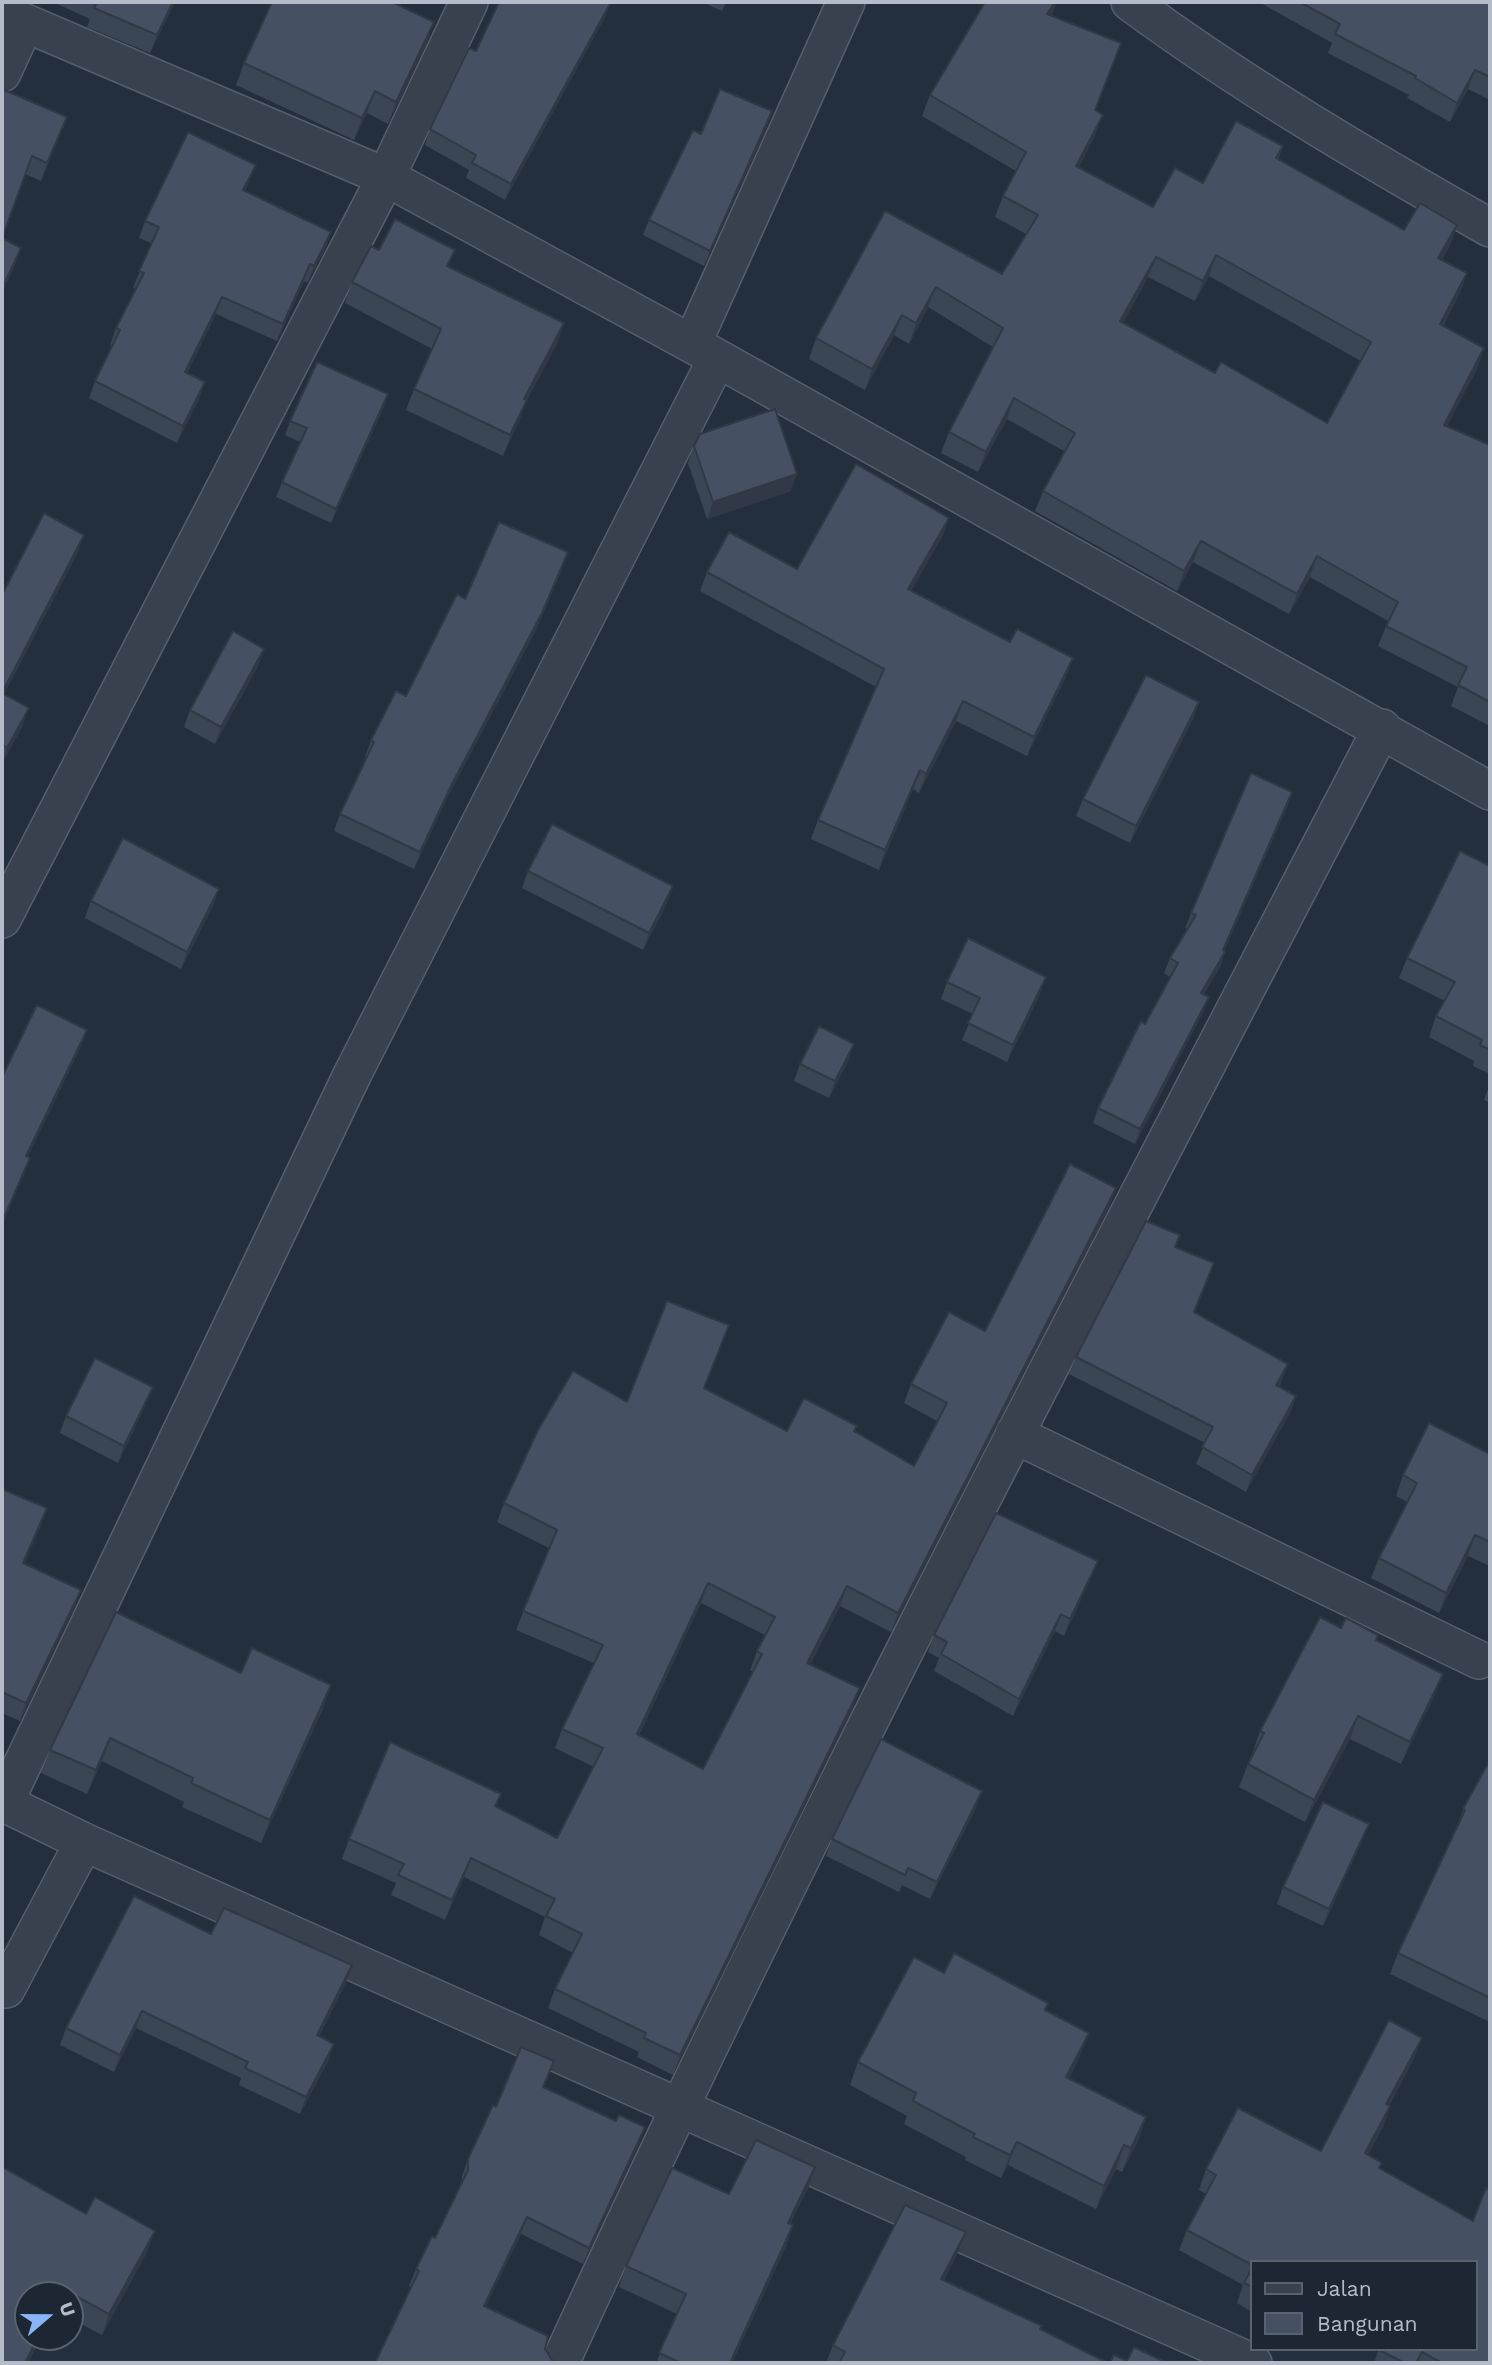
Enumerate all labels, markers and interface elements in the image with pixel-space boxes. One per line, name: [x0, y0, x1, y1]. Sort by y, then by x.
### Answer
legend: [1250, 2260, 1478, 2351]
text: Jalan: [1317, 2276, 1372, 2301]
north arrow: [14, 2281, 84, 2351]
text: U: [54, 2299, 80, 2320]
text: Bangunan: [1317, 2311, 1418, 2336]

